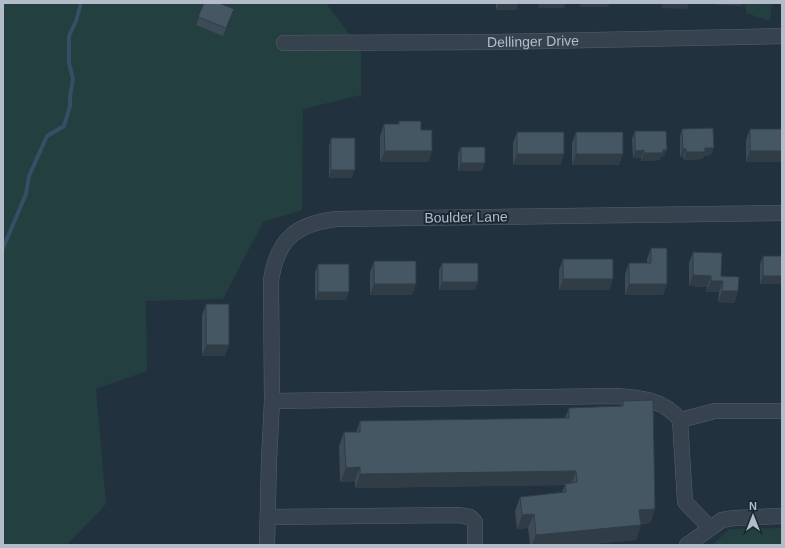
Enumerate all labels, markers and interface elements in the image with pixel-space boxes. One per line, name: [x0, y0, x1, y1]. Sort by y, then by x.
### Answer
street label: Dellinger Drive: [487, 32, 579, 50]
street label: Boulder Lane: [424, 208, 508, 226]
north arrow: [733, 496, 773, 536]
text: N: [749, 500, 757, 512]

